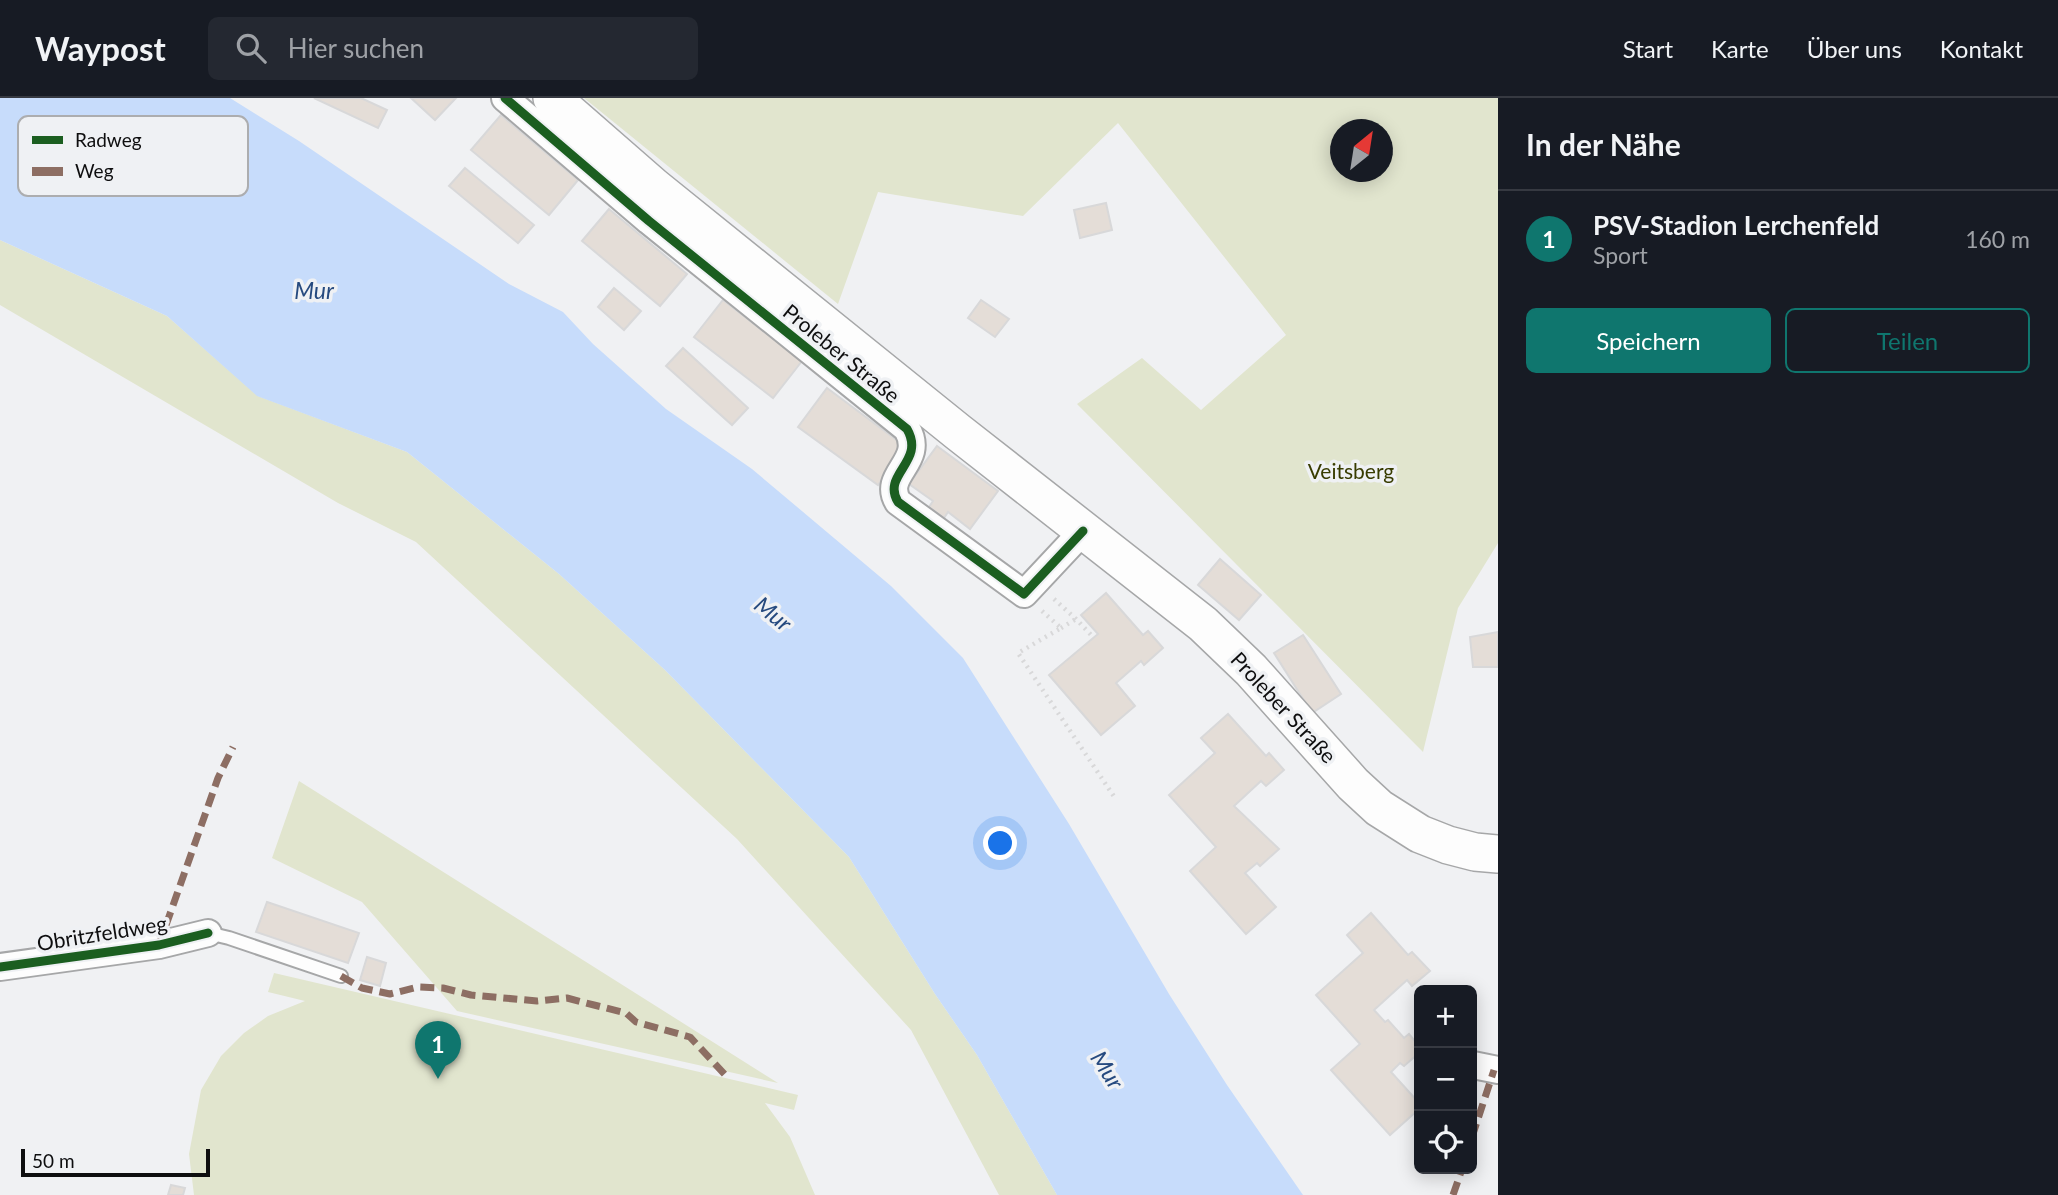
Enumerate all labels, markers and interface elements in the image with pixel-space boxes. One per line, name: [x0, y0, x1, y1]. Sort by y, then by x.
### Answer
search box: [208, 17, 698, 80]
text: Waypost: [35, 28, 166, 68]
icon: search: [232, 29, 270, 67]
text: Hier suchen: [288, 32, 424, 64]
text: Start: [1623, 34, 1673, 63]
text: Karte: [1711, 34, 1769, 63]
text: Über uns: [1807, 34, 1902, 63]
text: Kontakt: [1940, 34, 2023, 63]
legend: [18, 116, 248, 196]
north arrow: [1330, 119, 1393, 182]
text: In der Nähe: [1526, 126, 1681, 162]
text: Radweg: [75, 128, 142, 151]
text: Weg: [75, 159, 114, 182]
text: PSV-Stadion Lerchenfeld: [1593, 209, 1879, 241]
text: 1: [1542, 225, 1556, 253]
text: 160 m: [1965, 225, 2030, 253]
text: Sport: [1593, 241, 1648, 269]
water label: Mur: [294, 276, 335, 304]
street label: Proleber Straße: [779, 298, 905, 407]
button: Speichern: [1526, 308, 1771, 373]
button: Teilen: [1785, 308, 2030, 373]
park label: Veitsberg: [1308, 458, 1394, 483]
water label: Mur: [749, 590, 799, 637]
street label: Proleber Straße: [1226, 646, 1342, 768]
your location: [983, 826, 1017, 860]
street label: Obritzfeldweg: [35, 910, 169, 955]
map controls: [1414, 985, 1477, 1174]
button: +: [1414, 985, 1477, 1048]
pin: 1: [415, 1021, 461, 1079]
water label: Mur: [1085, 1045, 1131, 1095]
button: −: [1414, 1048, 1477, 1111]
button: locate: [1414, 1111, 1477, 1174]
scale bar: [21, 1146, 210, 1178]
text: 50 m: [32, 1149, 75, 1172]

